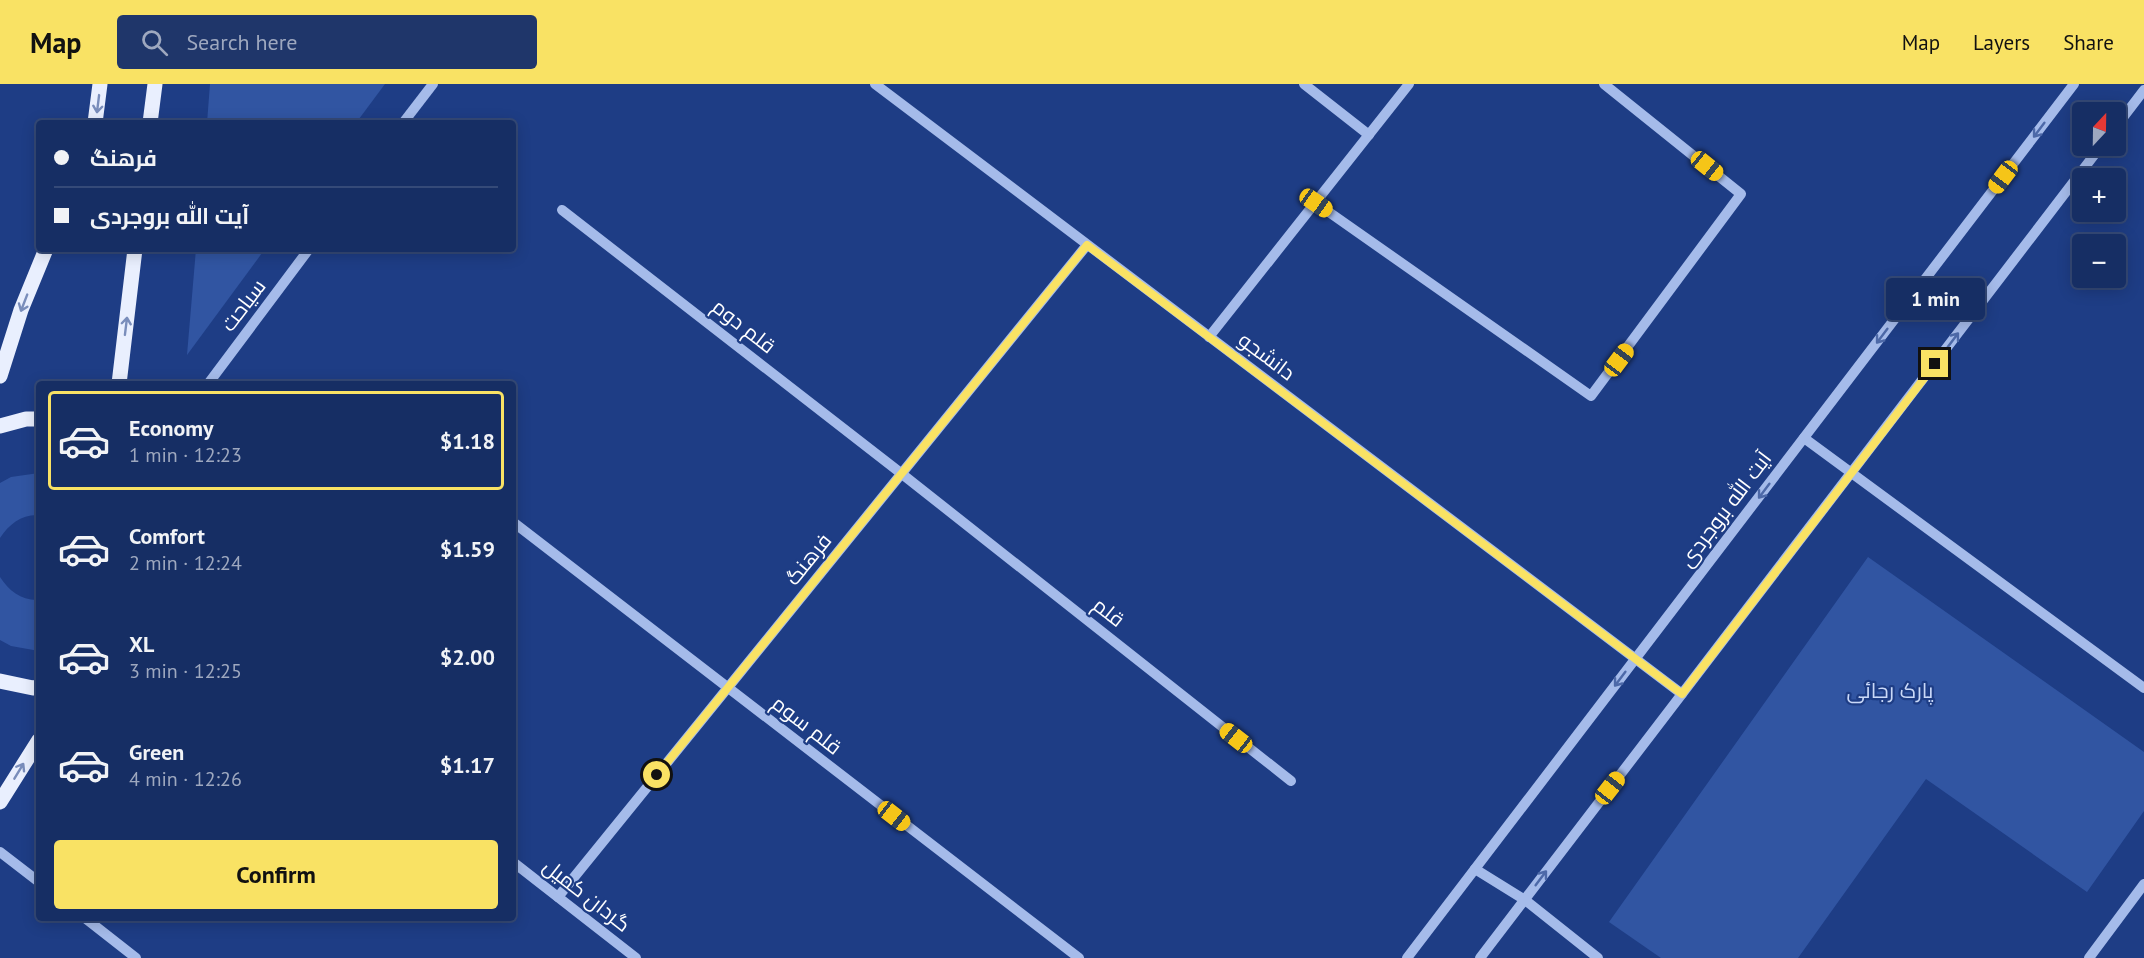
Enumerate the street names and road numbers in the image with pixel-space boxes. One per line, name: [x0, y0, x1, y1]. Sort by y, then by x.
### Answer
street label: سیاحت: [215, 273, 271, 337]
street label: قلم دوم: [706, 293, 781, 360]
street label: دانشجو: [1233, 326, 1301, 386]
street label: آیت الله بروجردی: [1673, 446, 1777, 572]
street label: فرهنگ: [779, 528, 837, 590]
street label: قلم: [1087, 591, 1130, 634]
street label: قلم سوم: [766, 689, 847, 761]
street label: گردان کمیل: [538, 852, 636, 938]

